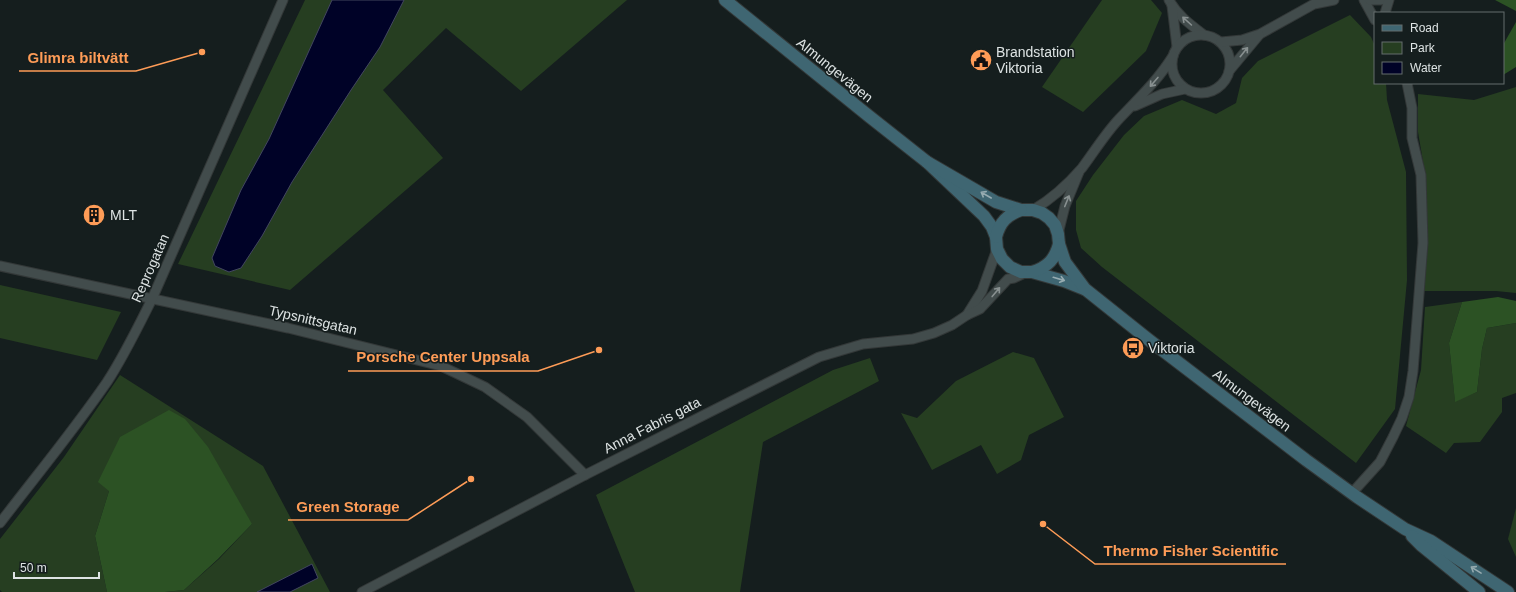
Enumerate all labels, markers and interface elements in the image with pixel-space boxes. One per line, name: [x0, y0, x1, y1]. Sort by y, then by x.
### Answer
legend: [1374, 12, 1504, 84]
one-way arrow: [1182, 17, 1193, 26]
text: Road: [1410, 21, 1439, 35]
street label: Almungevägen: [794, 34, 876, 106]
text: Park: [1410, 41, 1436, 55]
callout: Glimra biltvätt: [19, 44, 136, 71]
place label: Brandstation Viktoria: [996, 44, 1075, 76]
public building icon: Brandstation Viktoria: [968, 47, 994, 73]
one-way arrow: [1240, 47, 1249, 58]
text: Glimra biltvätt: [28, 49, 128, 66]
text: Water: [1410, 61, 1442, 75]
one-way arrow: [1149, 77, 1158, 88]
one-way arrow: [980, 191, 992, 199]
one-way arrow: [1064, 196, 1072, 208]
building icon: MLT: [81, 202, 107, 228]
place label: MLT: [110, 207, 137, 223]
street label: Reprogatan: [128, 231, 172, 305]
one-way arrow: [1052, 276, 1065, 284]
one-way arrow: [992, 287, 1001, 298]
street label: Typsnittsgatan: [267, 302, 359, 338]
bus stop icon: Viktoria: [1120, 335, 1146, 361]
place label: Viktoria: [1148, 340, 1195, 356]
callout: Porsche Center Uppsala: [348, 344, 538, 371]
text: Porsche Center Uppsala: [356, 348, 530, 365]
street label: Almungevägen: [1210, 366, 1294, 434]
street label: Anna Fabris gata: [601, 394, 703, 456]
callout: Green Storage: [288, 493, 408, 520]
text: Green Storage: [296, 498, 400, 515]
callout: Thermo Fisher Scientific: [1095, 537, 1286, 564]
text: Thermo Fisher Scientific: [1103, 542, 1279, 559]
scale bar: [14, 554, 99, 580]
text: 50 m: [20, 561, 47, 575]
one-way arrow: [1471, 566, 1482, 574]

